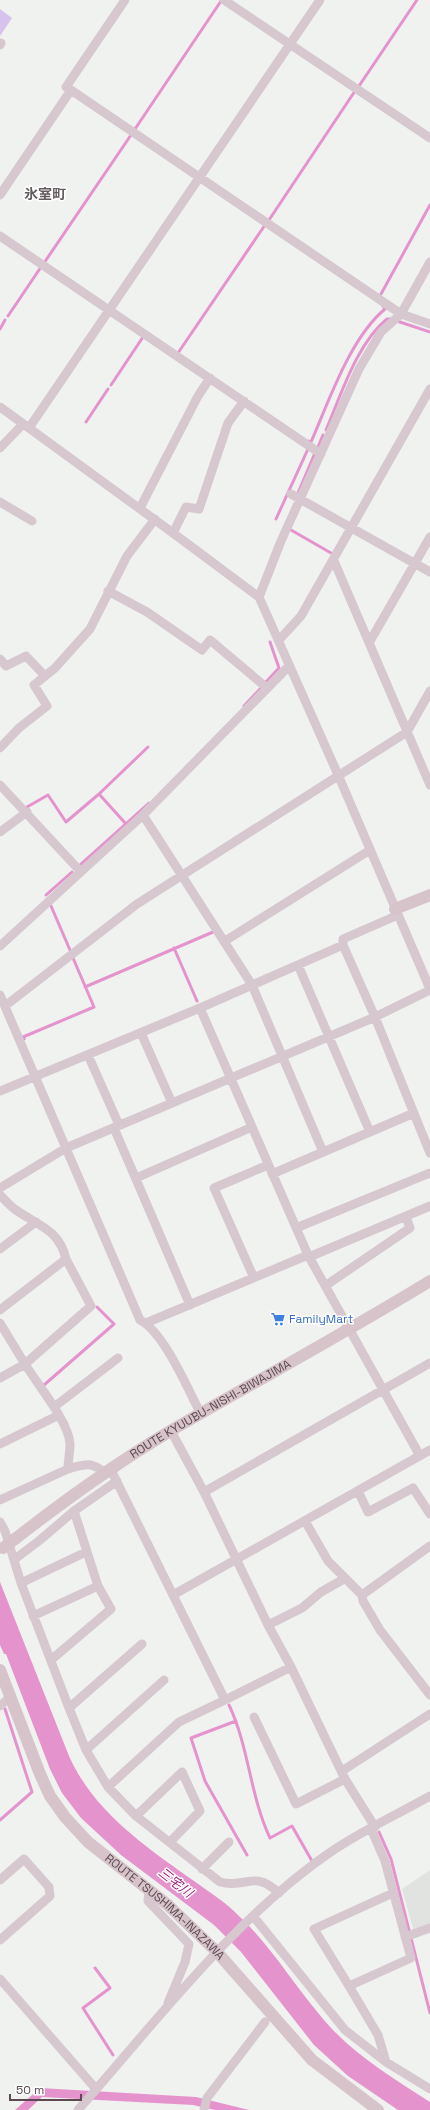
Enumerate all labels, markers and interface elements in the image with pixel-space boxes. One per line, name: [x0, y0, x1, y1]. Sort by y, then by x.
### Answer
district label: 氷室町: [24, 185, 66, 203]
supermarket icon: FamilyMart: [270, 1311, 286, 1327]
place label: FamilyMart: [289, 1311, 353, 1327]
street label: ROUTE KYUUBU-NISHI-BIWAJIMA: [127, 1356, 294, 1462]
street label: ROUTE TSUSHIMA-INAZAWA: [101, 1850, 229, 1964]
water label: 三宅川: [155, 1864, 198, 1902]
scale bar: [10, 2076, 81, 2102]
text: 50 m: [16, 2082, 44, 2098]

